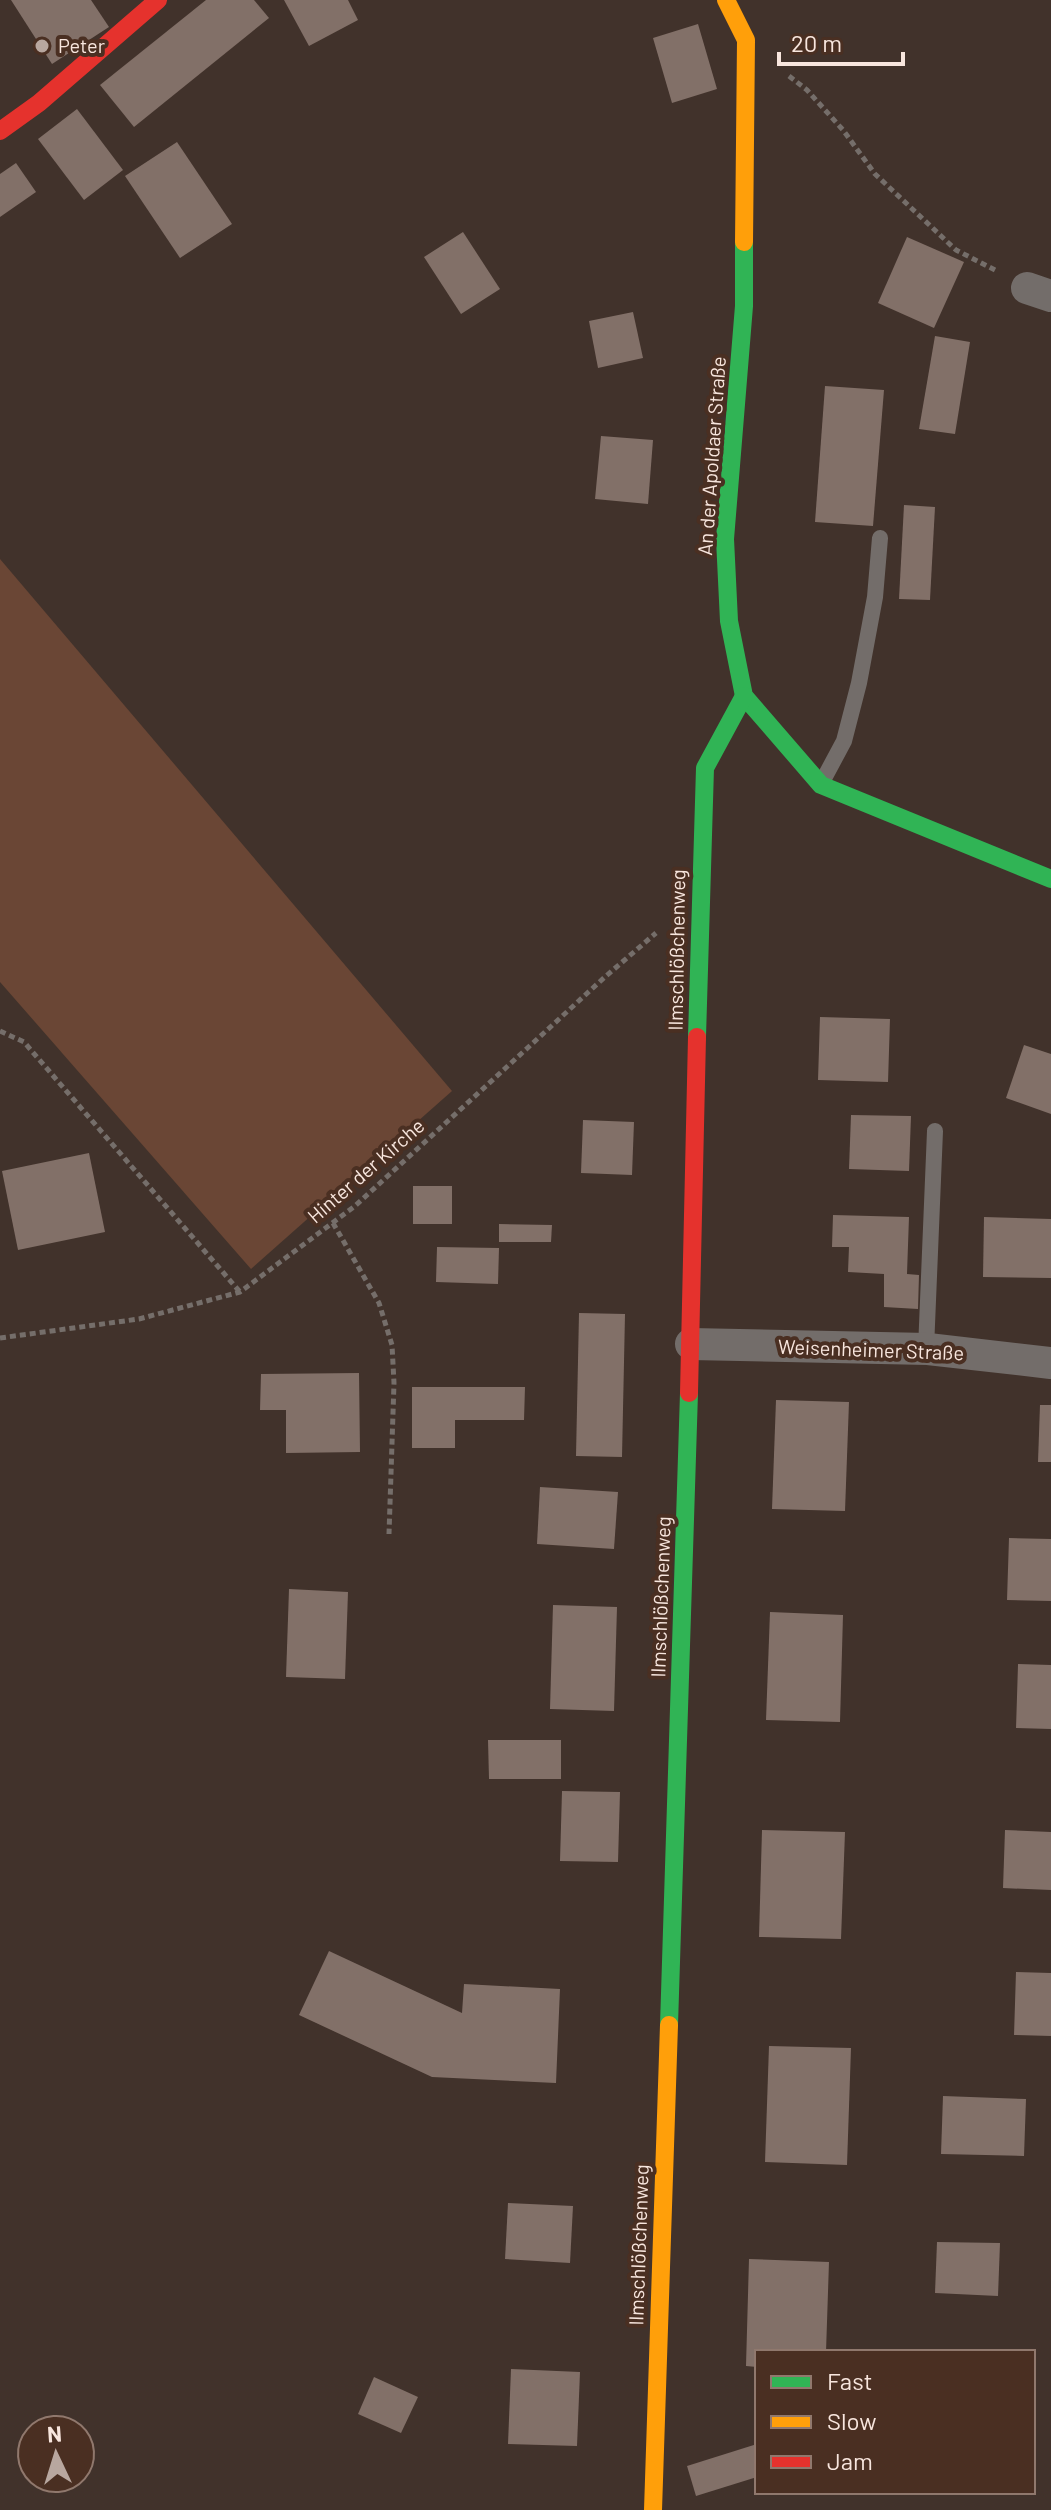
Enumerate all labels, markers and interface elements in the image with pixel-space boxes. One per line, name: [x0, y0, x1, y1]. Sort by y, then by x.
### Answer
scale bar: [779, 16, 903, 66]
text: 20 m: [791, 28, 842, 57]
place label: Peter: [58, 33, 105, 57]
marker: Peter: [33, 37, 51, 55]
street label: An der Apoldaer Straße: [692, 356, 730, 556]
street label: Ilmschlößchenweg: [663, 869, 689, 1031]
street label: Hinter der Kirche: [302, 1113, 429, 1228]
street label: Weisenheimer Straße: [778, 1334, 965, 1364]
street label: Ilmschlößchenweg: [645, 1516, 675, 1678]
street label: Ilmschlößchenweg: [623, 2164, 653, 2326]
legend: [755, 2350, 1035, 2494]
text: Fast: [827, 2366, 872, 2395]
text: Slow: [827, 2406, 876, 2435]
north arrow: [16, 2414, 96, 2494]
text: N: [46, 2420, 63, 2447]
text: Jam: [827, 2446, 873, 2475]

